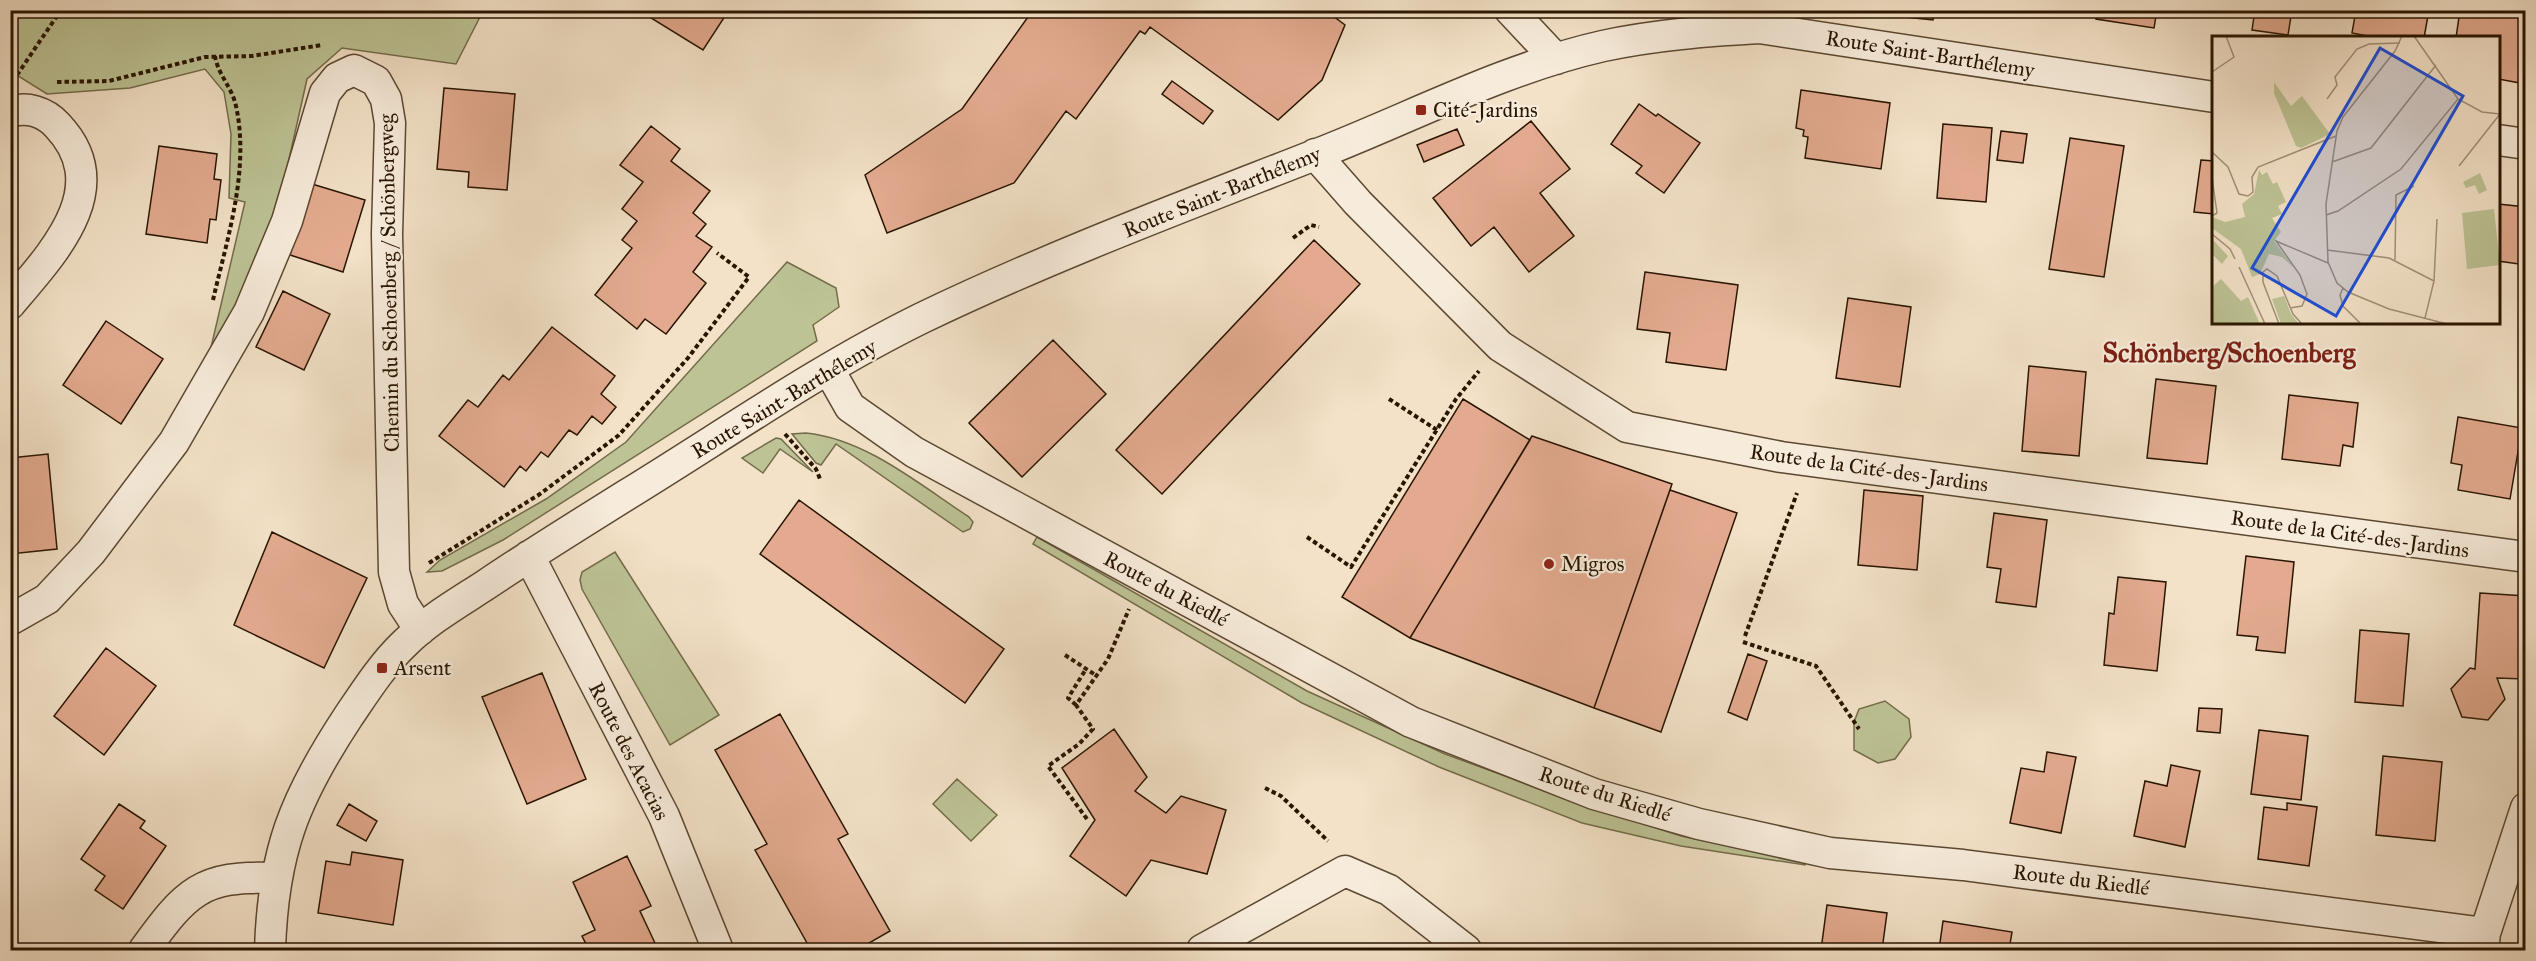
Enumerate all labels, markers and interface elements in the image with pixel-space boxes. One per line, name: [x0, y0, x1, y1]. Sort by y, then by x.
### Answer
street label: Route Saint-Barthélemy: [1824, 25, 2037, 84]
inset map: [2212, 36, 2500, 324]
place label: Cité-Jardins: [1433, 97, 1538, 123]
marker: Cité-Jardins: [1414, 103, 1428, 117]
street label: Chemin du Schoenberg / Schönbergweg: [373, 113, 405, 452]
street label: Route Saint-Barthélemy: [1119, 140, 1326, 244]
street label: Route Saint-Barthélemy: [687, 333, 882, 465]
district label: Schönberg/Schoenberg: [2103, 336, 2357, 370]
street label: Route de la Cité-des-Jardins: [1748, 438, 1990, 498]
street label: Route de la Cité-des-Jardins: [2229, 504, 2471, 564]
street label: Route du Riedlé: [1099, 545, 1233, 633]
place label: Migros: [1561, 551, 1624, 577]
marker: Migros: [1542, 557, 1556, 571]
place label: Arsent: [393, 655, 452, 681]
marker: Arsent: [375, 661, 389, 675]
street label: Route des Acacias: [583, 678, 675, 824]
street label: Route du Riedlé: [1536, 760, 1675, 828]
street label: Route du Riedlé: [2011, 859, 2151, 901]

